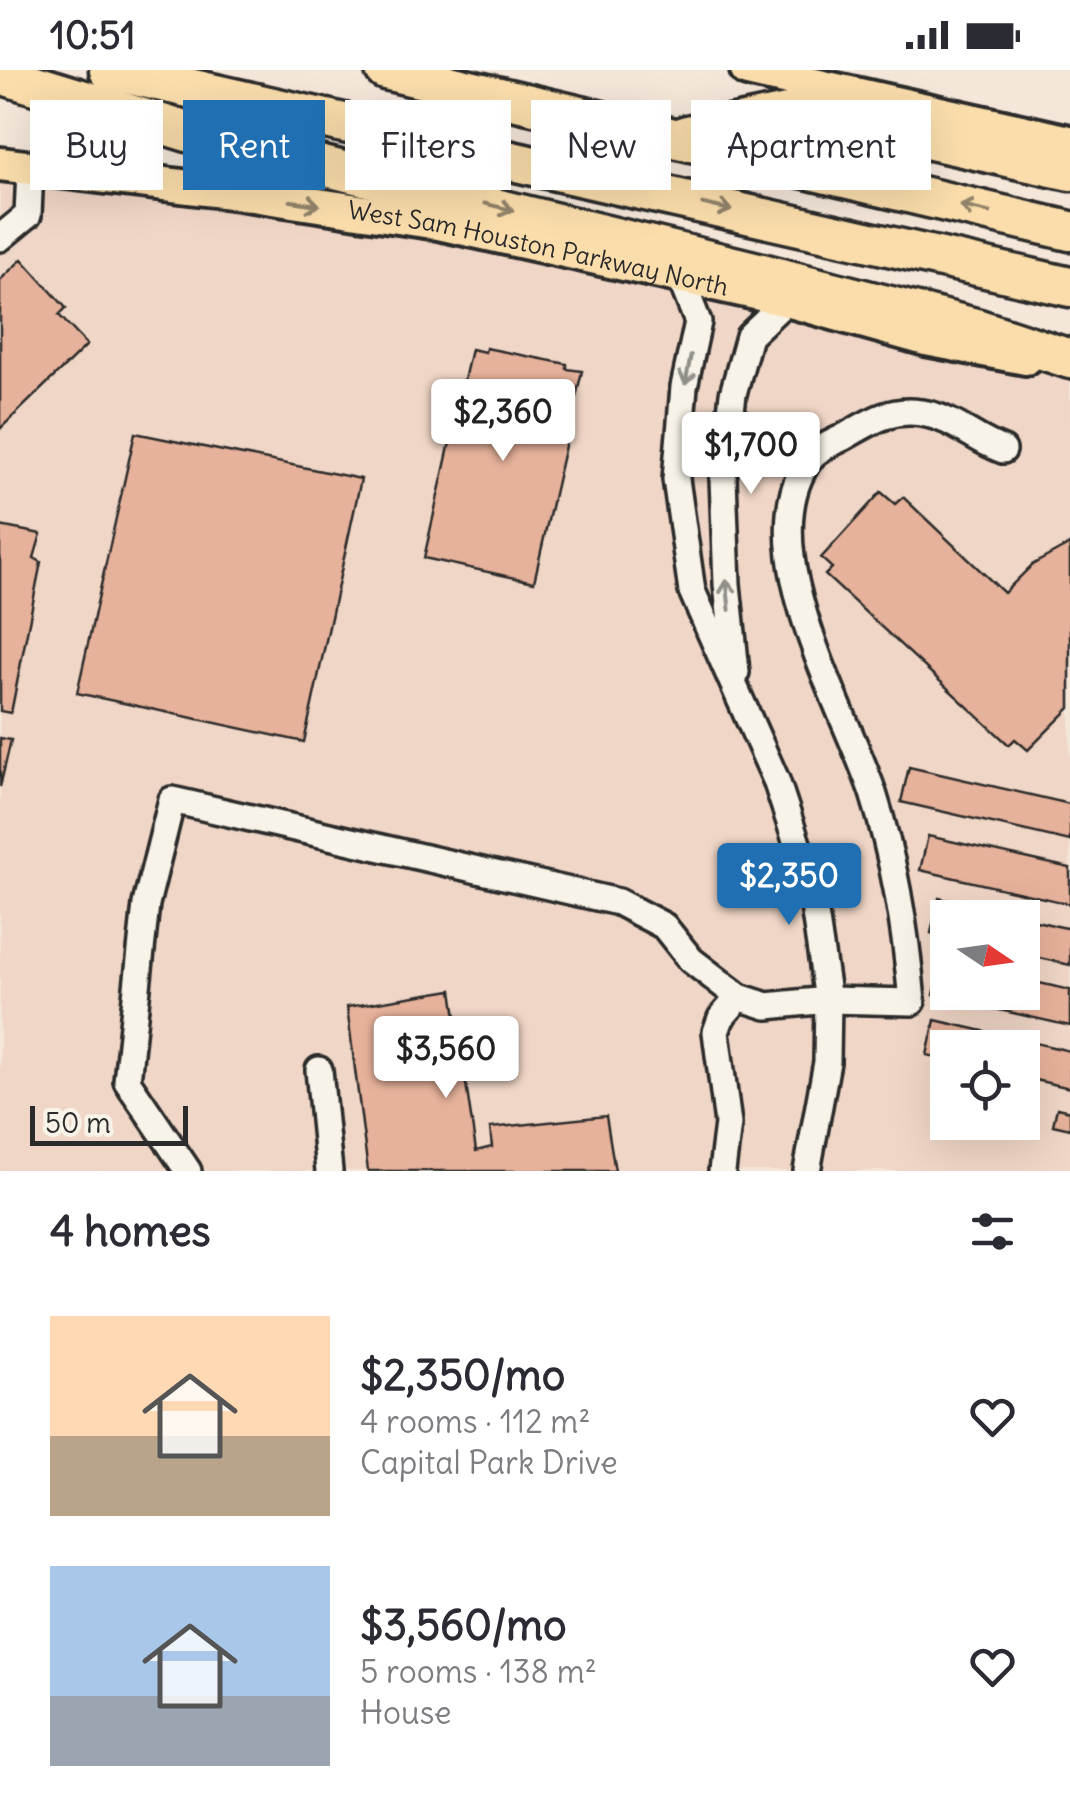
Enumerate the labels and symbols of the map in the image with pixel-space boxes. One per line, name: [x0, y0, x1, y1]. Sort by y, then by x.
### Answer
one-way arrow: [288, 194, 321, 212]
street label: West Sam Houston Parkway North: [346, 194, 731, 303]
one-way arrow: [483, 198, 514, 217]
one-way arrow: [700, 199, 732, 217]
one-way arrow: [960, 199, 992, 217]
one-way arrow: [677, 354, 696, 386]
pin: $2,360: [422, 379, 584, 464]
pin: $1,700: [670, 412, 832, 497]
one-way arrow: [719, 580, 738, 612]
pin: $2,350: [708, 843, 870, 928]
north arrow: [930, 900, 1040, 1010]
pin: $3,560: [365, 1016, 527, 1101]
scale bar: [30, 1101, 188, 1146]

